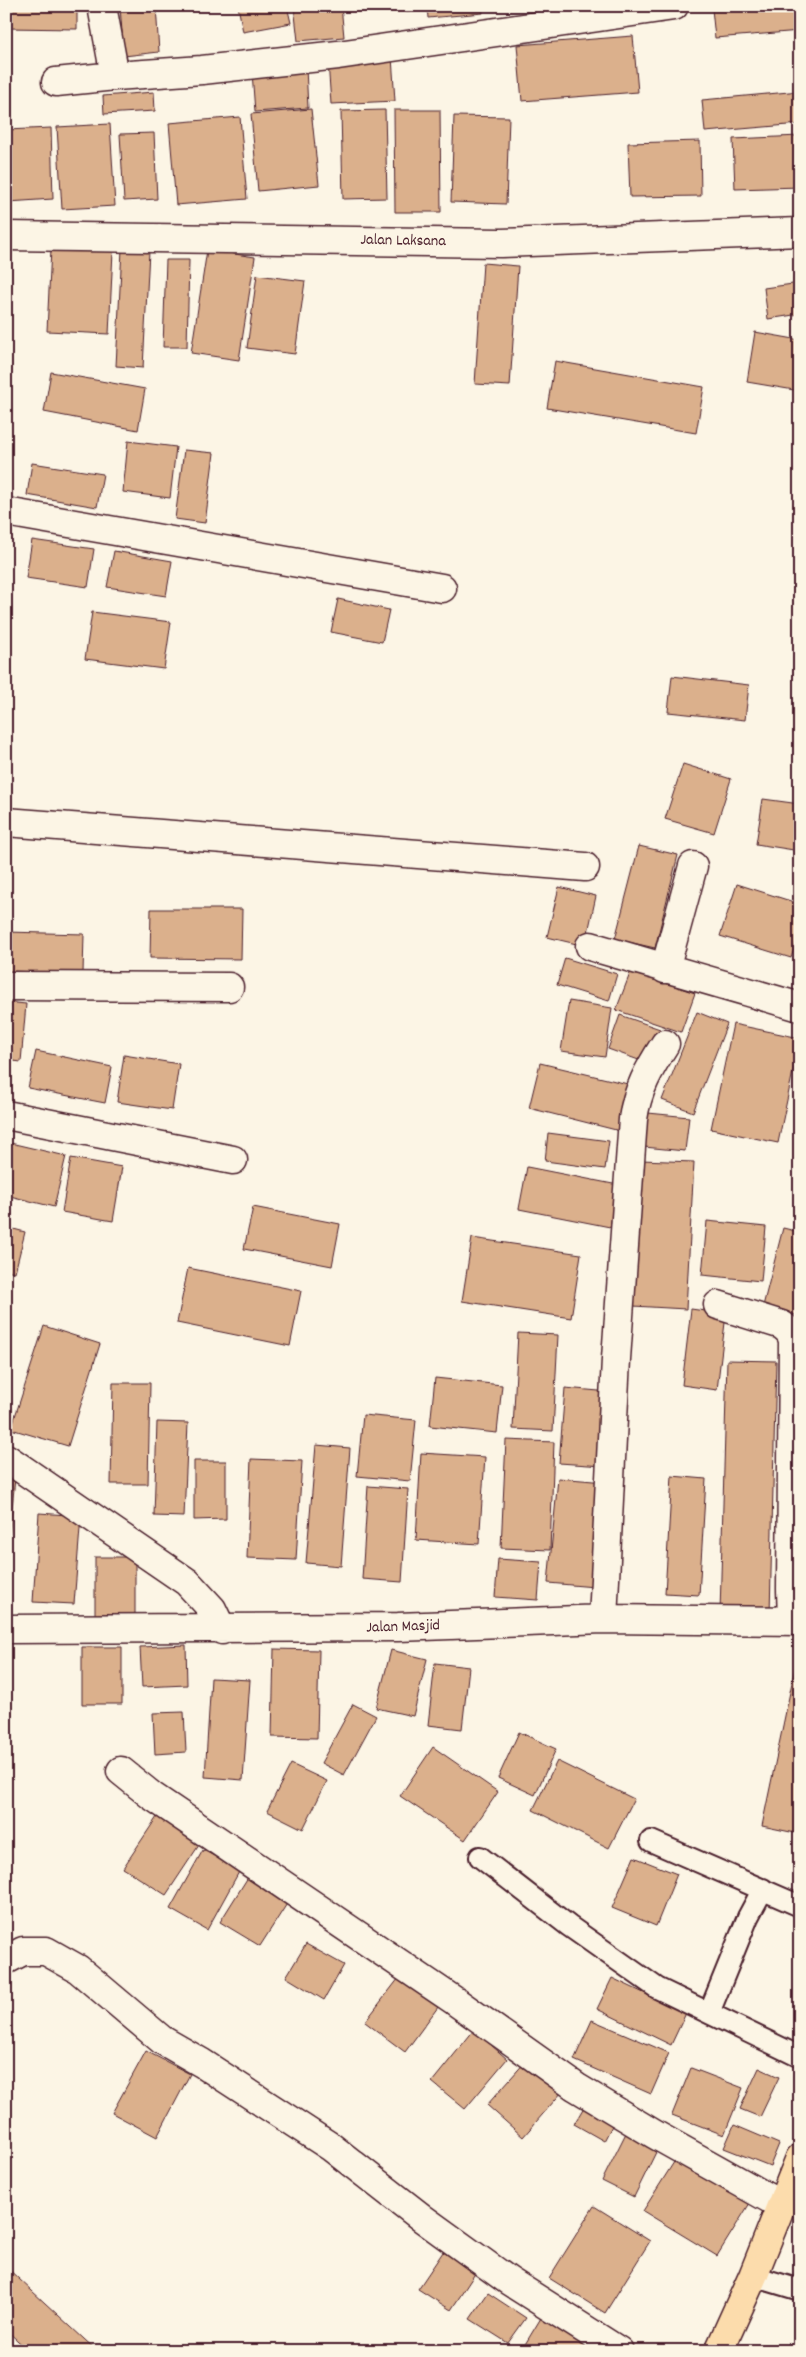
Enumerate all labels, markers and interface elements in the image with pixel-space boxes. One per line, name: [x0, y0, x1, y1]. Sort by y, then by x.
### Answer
street label: Jalan Laksana: [360, 229, 446, 253]
street label: Jalan Masjid: [366, 1614, 440, 1640]

